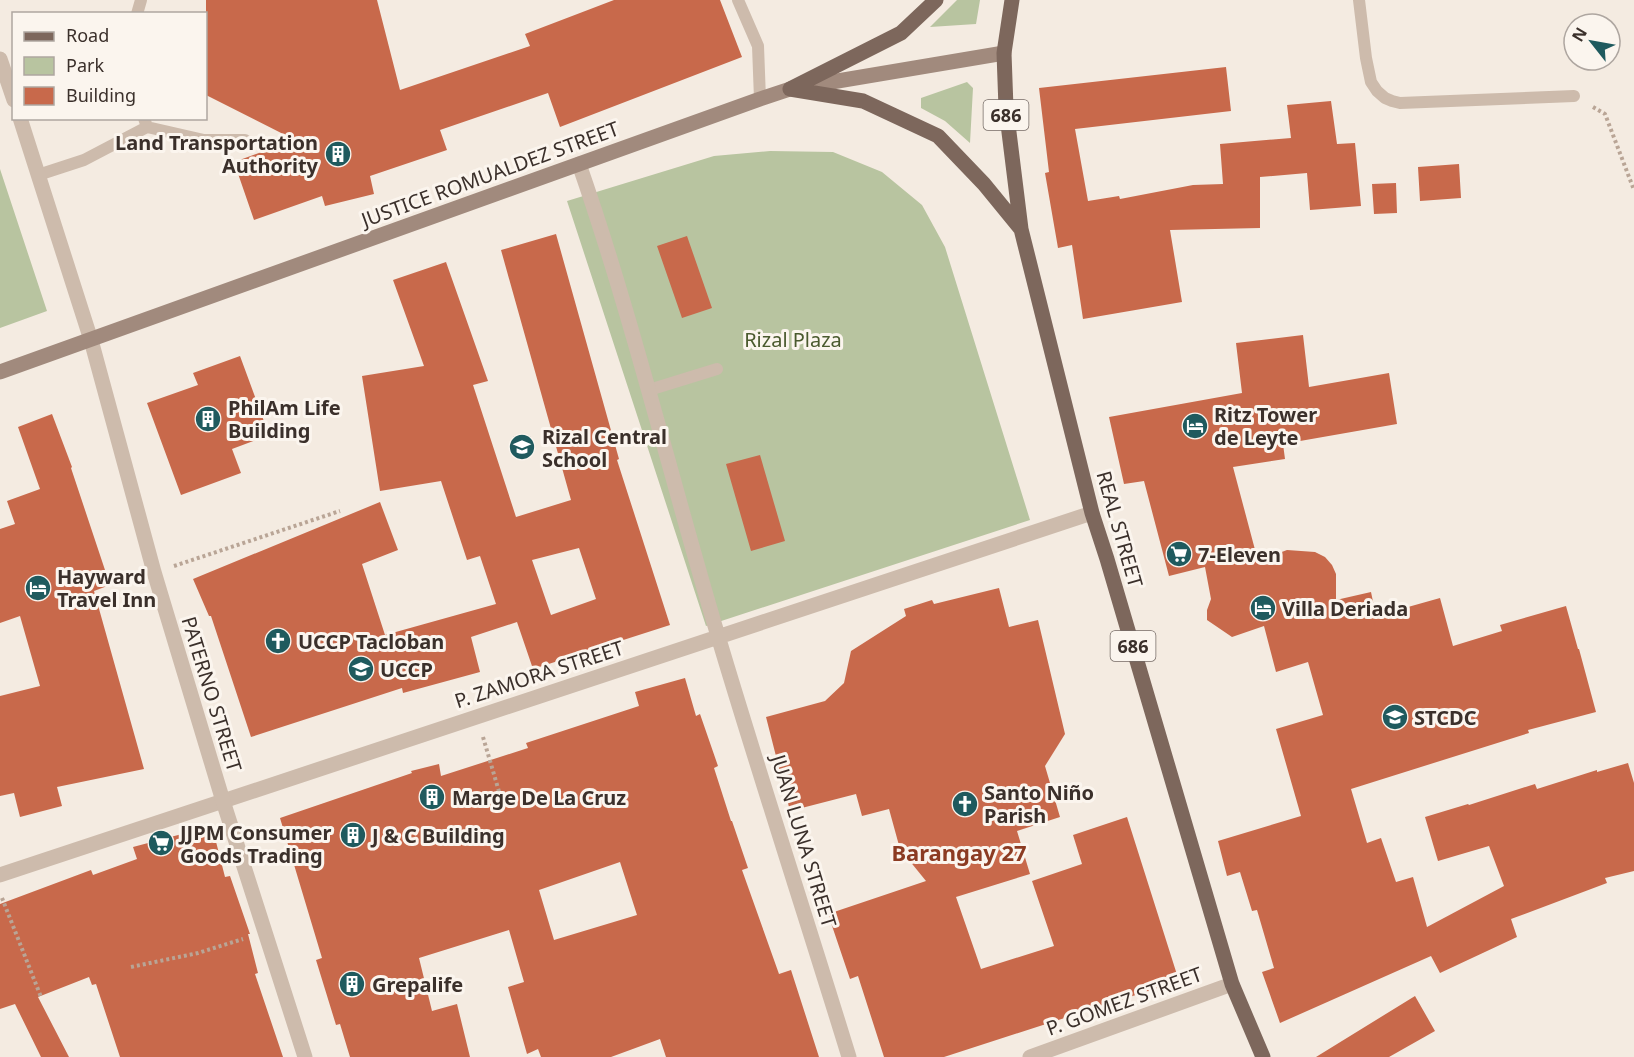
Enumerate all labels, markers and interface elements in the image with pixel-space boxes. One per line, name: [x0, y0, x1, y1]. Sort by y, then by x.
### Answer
legend: [12, 12, 207, 120]
north arrow: [1562, 12, 1622, 72]
text: Road: [66, 23, 109, 47]
text: N: [1566, 23, 1592, 46]
text: Park: [66, 53, 104, 77]
text: Building: [66, 83, 136, 107]
road number: 686: [984, 100, 1028, 130]
street label: JUSTICE ROMUALDEZ STREET: [356, 115, 622, 234]
place label: Land Transportation Authority: [115, 129, 319, 179]
building icon: Land Transportation Authority: [323, 139, 353, 169]
park label: Rizal Plaza: [744, 326, 842, 353]
place label: PhilAm Life Building: [228, 394, 341, 444]
place label: Ritz Tower de Leyte: [1214, 401, 1317, 451]
building icon: PhilAm Life Building: [193, 404, 223, 434]
hotel icon: Ritz Tower de Leyte: [1180, 411, 1210, 441]
place label: Rizal Central School: [542, 423, 667, 473]
school or university icon: Rizal Central School: [507, 432, 537, 462]
street label: REAL STREET: [1090, 468, 1150, 590]
supermarket icon: 7-Eleven: [1164, 539, 1194, 569]
place label: 7-Eleven: [1198, 541, 1281, 568]
place label: Hayward Travel Inn: [57, 563, 156, 613]
hotel icon: Hayward Travel Inn: [23, 573, 53, 603]
hotel icon: Villa Deriada: [1248, 593, 1278, 623]
place label: Villa Deriada: [1282, 595, 1408, 622]
street label: PATERNO STREET: [176, 613, 248, 775]
church icon: UCCP Tacloban: [263, 626, 293, 656]
place label: UCCP Tacloban: [298, 628, 444, 655]
road number: 686: [1110, 631, 1156, 661]
street label: P. ZAMORA STREET: [451, 634, 627, 714]
school or university icon: UCCP: [346, 654, 376, 684]
place label: UCCP: [380, 656, 433, 683]
school or university icon: STCDC: [1380, 702, 1410, 732]
place label: STCDC: [1414, 704, 1477, 731]
street label: JUAN LUNA STREET: [764, 750, 843, 931]
place label: Santo Niño Parish: [984, 779, 1094, 829]
building icon: Marge De La Cruz: [417, 782, 447, 812]
place label: Marge De La Cruz: [452, 784, 626, 811]
church icon: Santo Niño Parish: [950, 789, 980, 819]
place label: JJPM Consumer Goods Trading: [178, 819, 332, 869]
building icon: J & C Building: [338, 820, 368, 850]
place label: J & C Building: [370, 822, 505, 849]
supermarket icon: JJPM Consumer Goods Trading: [146, 828, 176, 858]
district label: Barangay 27: [891, 837, 1027, 867]
street label: P. GOMEZ STREET: [1042, 960, 1206, 1042]
building icon: Grepalife: [337, 969, 367, 999]
place label: Grepalife: [372, 971, 463, 998]

